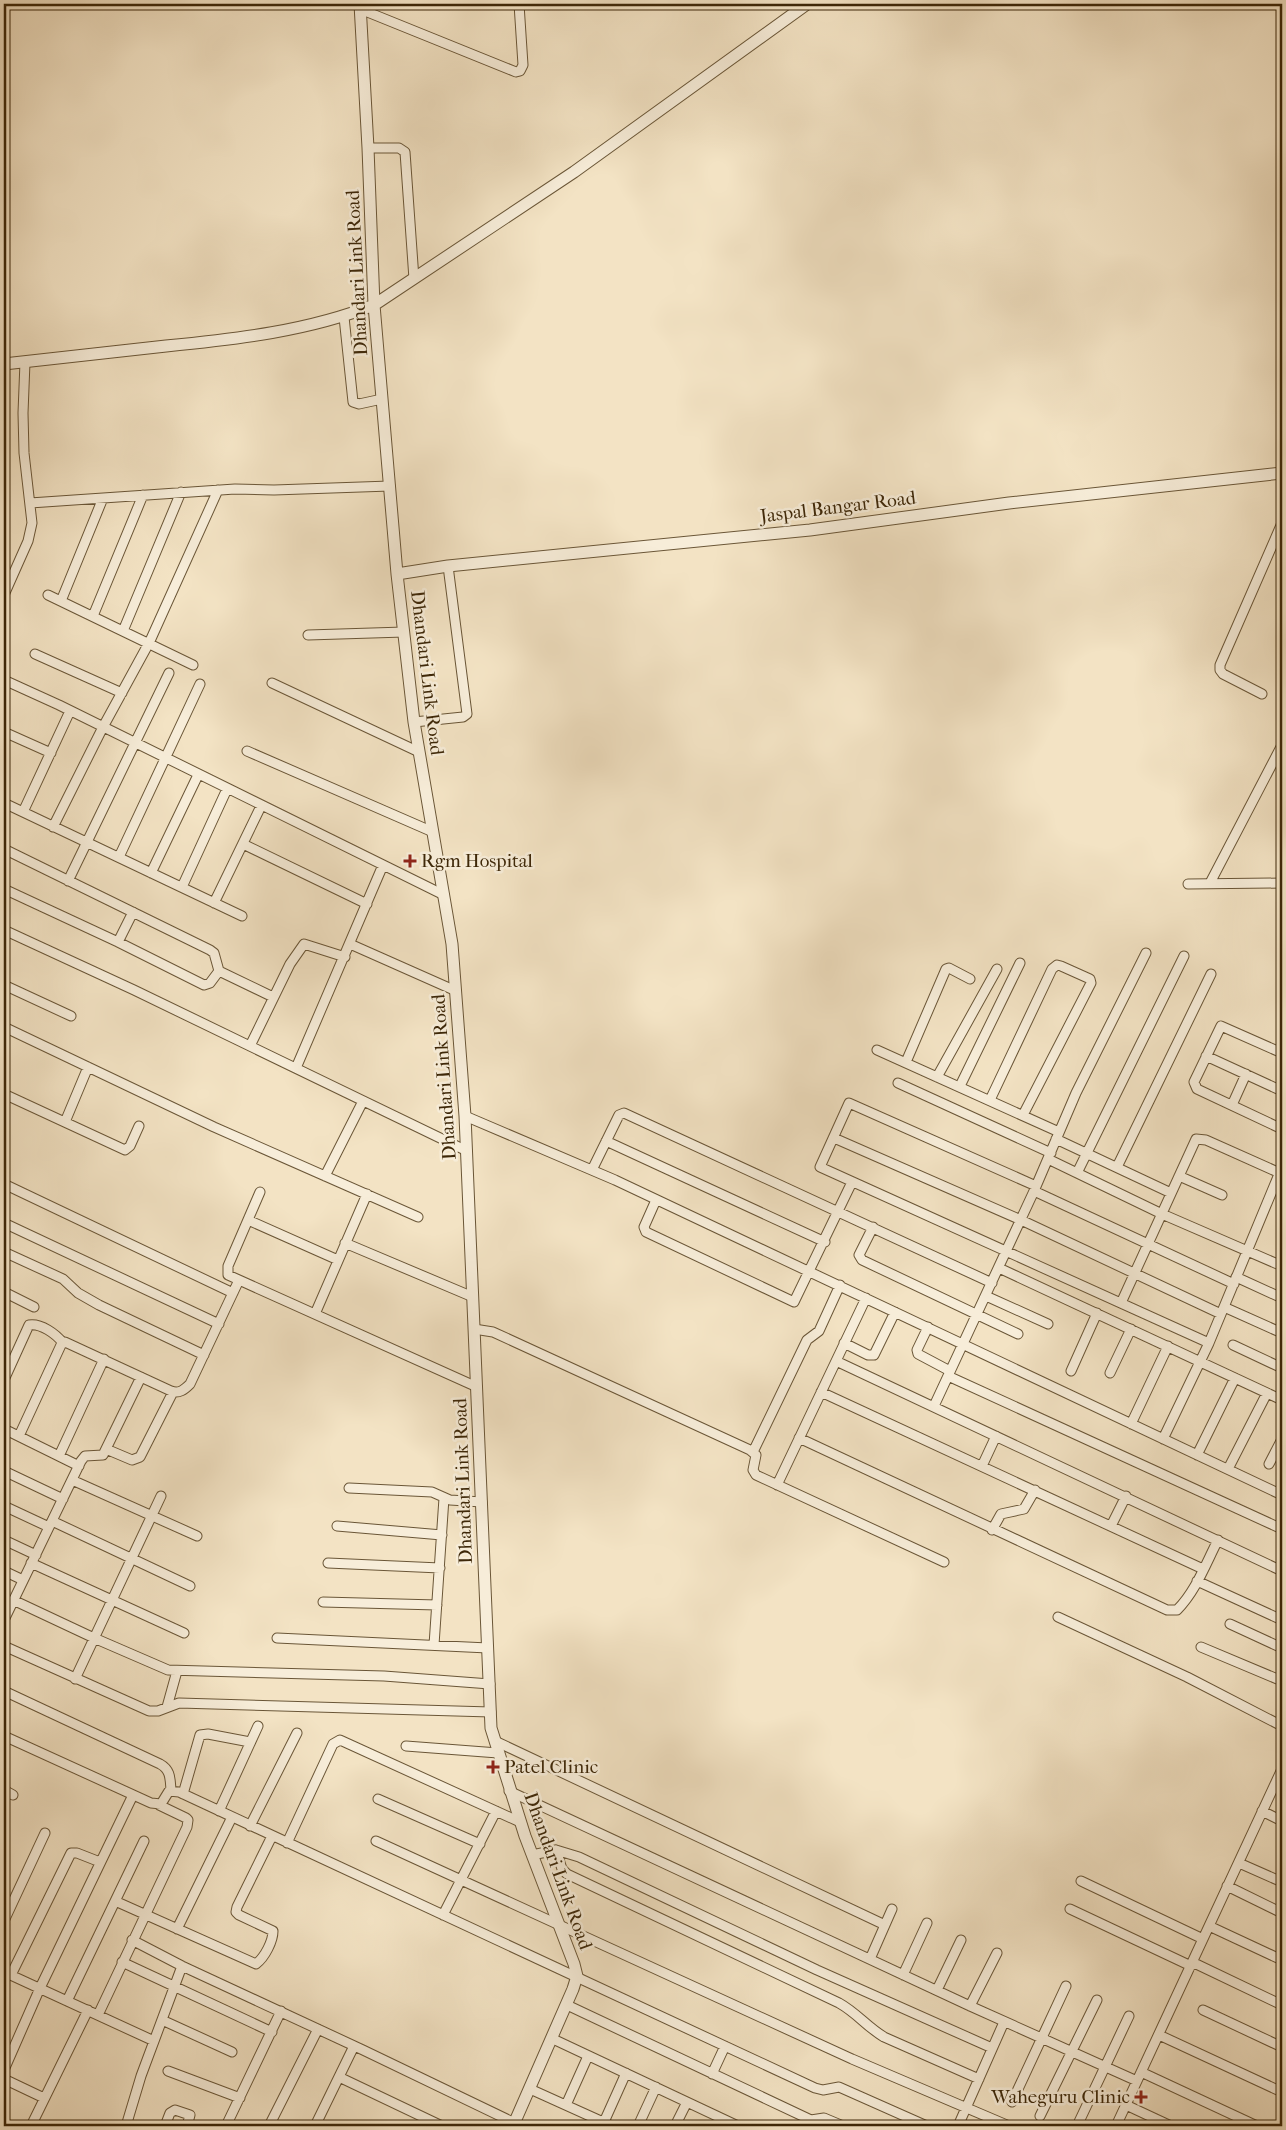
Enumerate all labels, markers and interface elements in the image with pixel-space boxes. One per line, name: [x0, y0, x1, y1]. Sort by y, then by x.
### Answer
street label: Dhandari Link Road: [342, 189, 372, 356]
street label: Jaspal Bangar Road: [757, 486, 918, 528]
street label: Dhandari Link Road: [406, 589, 448, 757]
place label: Rgm Hospital: [421, 850, 533, 872]
marker: Rgm Hospital: [403, 854, 417, 868]
street label: Dhandari Link Road: [427, 993, 461, 1161]
street label: Dhandari Link Road: [449, 1397, 477, 1564]
place label: Patel Clinic: [504, 1756, 598, 1778]
marker: Patel Clinic: [486, 1760, 500, 1774]
street label: Dhandari Link Road: [519, 1789, 597, 1953]
place label: Waheguru Clinic: [990, 2086, 1130, 2108]
marker: Waheguru Clinic: [1134, 2090, 1148, 2104]

